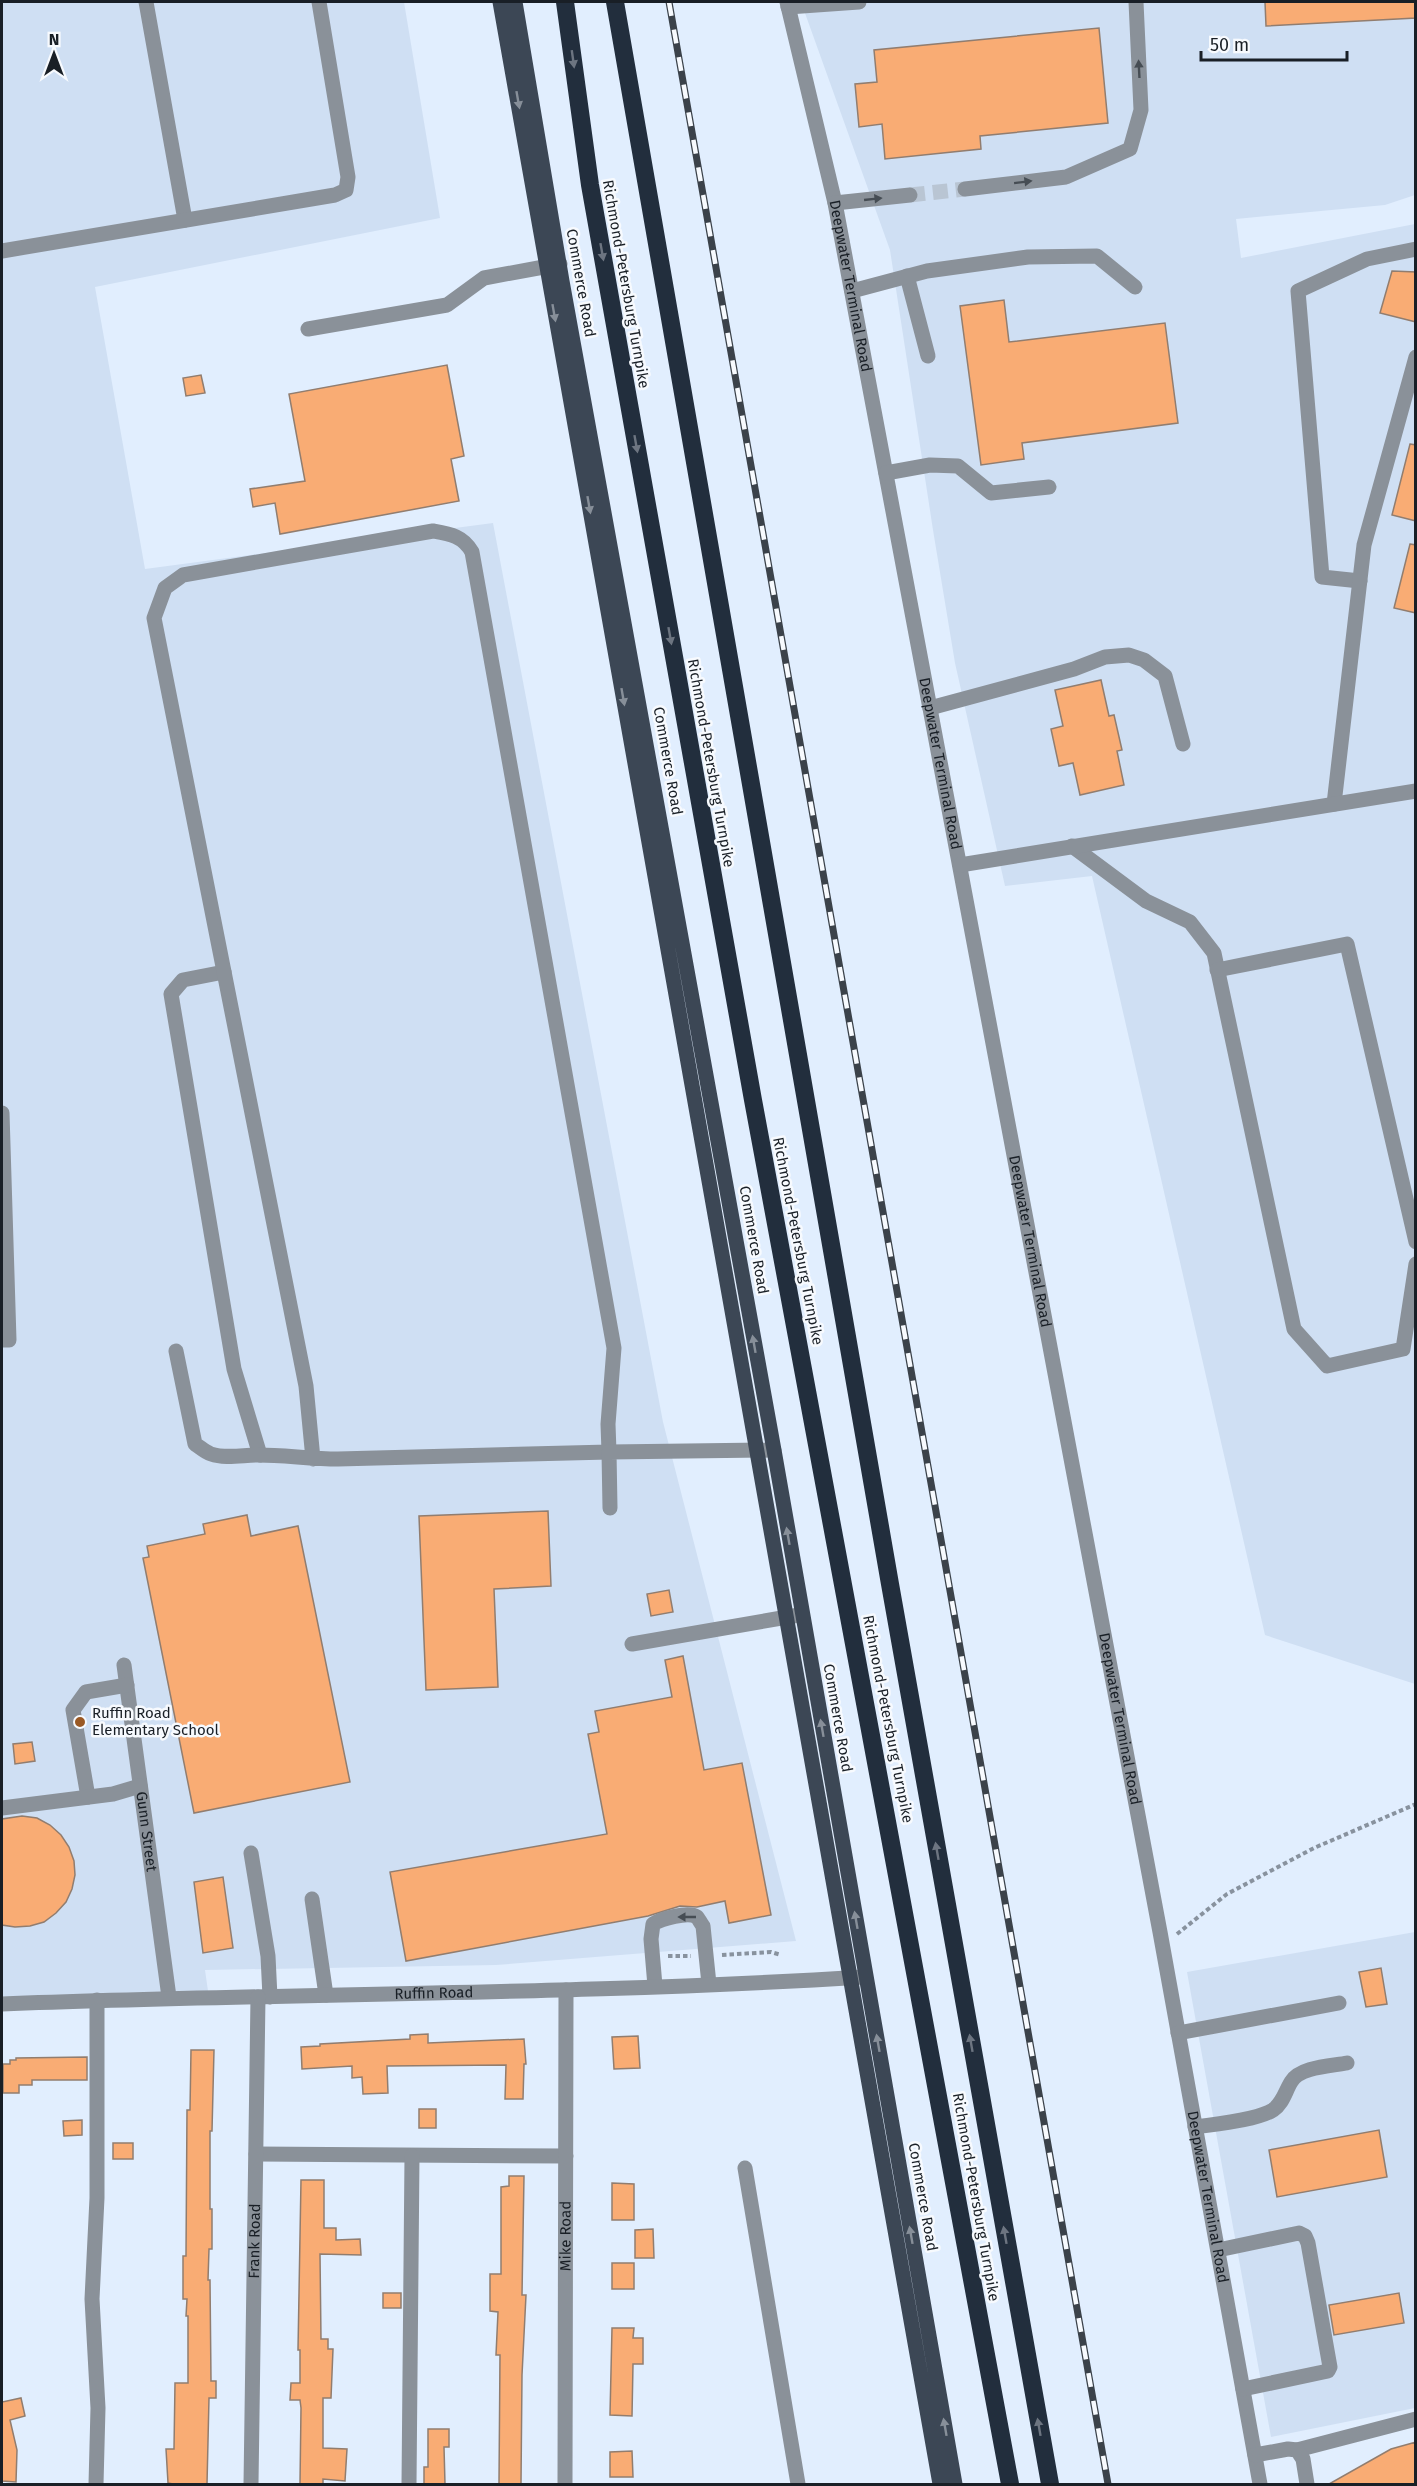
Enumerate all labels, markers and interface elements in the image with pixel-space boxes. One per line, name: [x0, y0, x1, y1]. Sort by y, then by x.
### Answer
north arrow: [24, 24, 84, 84]
scale bar: [1201, 24, 1346, 62]
text: N: [49, 30, 59, 49]
text: 50 m: [1210, 34, 1249, 56]
one-way arrow: [568, 50, 577, 69]
one-way arrow: [1135, 60, 1144, 79]
one-way arrow: [513, 91, 522, 110]
one-way arrow: [1013, 177, 1032, 187]
street label: Richmond-Petersburg Turnpike: [599, 178, 653, 390]
one-way arrow: [863, 194, 882, 204]
street label: Deepwater Terminal Road: [826, 198, 876, 373]
street label: Commerce Road: [563, 227, 599, 339]
one-way arrow: [598, 243, 607, 262]
one-way arrow: [550, 304, 559, 323]
one-way arrow: [632, 435, 641, 454]
one-way arrow: [585, 496, 594, 515]
one-way arrow: [666, 627, 675, 646]
street label: Richmond-Petersburg Turnpike: [684, 657, 738, 869]
street label: Deepwater Terminal Road: [915, 676, 965, 851]
one-way arrow: [619, 688, 628, 707]
street label: Commerce Road: [650, 705, 686, 817]
street label: Richmond-Petersburg Turnpike: [769, 1136, 827, 1346]
street label: Deepwater Terminal Road: [1005, 1154, 1055, 1329]
street label: Commerce Road: [736, 1184, 772, 1296]
one-way arrow: [750, 1334, 759, 1353]
one-way arrow: [783, 1526, 792, 1545]
street label: Richmond-Petersburg Turnpike: [859, 1614, 917, 1824]
street label: Deepwater Terminal Road: [1095, 1631, 1145, 1806]
street label: Commerce Road: [820, 1662, 856, 1774]
place label: Ruffin Road Elementary School: [92, 1704, 220, 1739]
marker: Ruffin Road Elementary School: [73, 1715, 87, 1729]
one-way arrow: [817, 1718, 826, 1737]
street label: Gunn Street: [132, 1790, 161, 1873]
one-way arrow: [932, 1841, 941, 1860]
one-way arrow: [851, 1910, 860, 1929]
one-way arrow: [677, 1912, 696, 1922]
street label: Ruffin Road: [394, 1983, 474, 2003]
one-way arrow: [873, 2033, 882, 2052]
one-way arrow: [966, 2033, 975, 2052]
street label: Richmond-Petersburg Turnpike: [949, 2091, 1003, 2303]
street label: Deepwater Terminal Road: [1184, 2109, 1232, 2284]
street label: Commerce Road: [905, 2141, 941, 2253]
street label: Mike Road: [556, 2201, 575, 2271]
street label: Frank Road: [245, 2203, 264, 2279]
one-way arrow: [906, 2225, 915, 2244]
one-way arrow: [1000, 2225, 1009, 2244]
one-way arrow: [940, 2417, 949, 2436]
one-way arrow: [1035, 2417, 1044, 2436]

